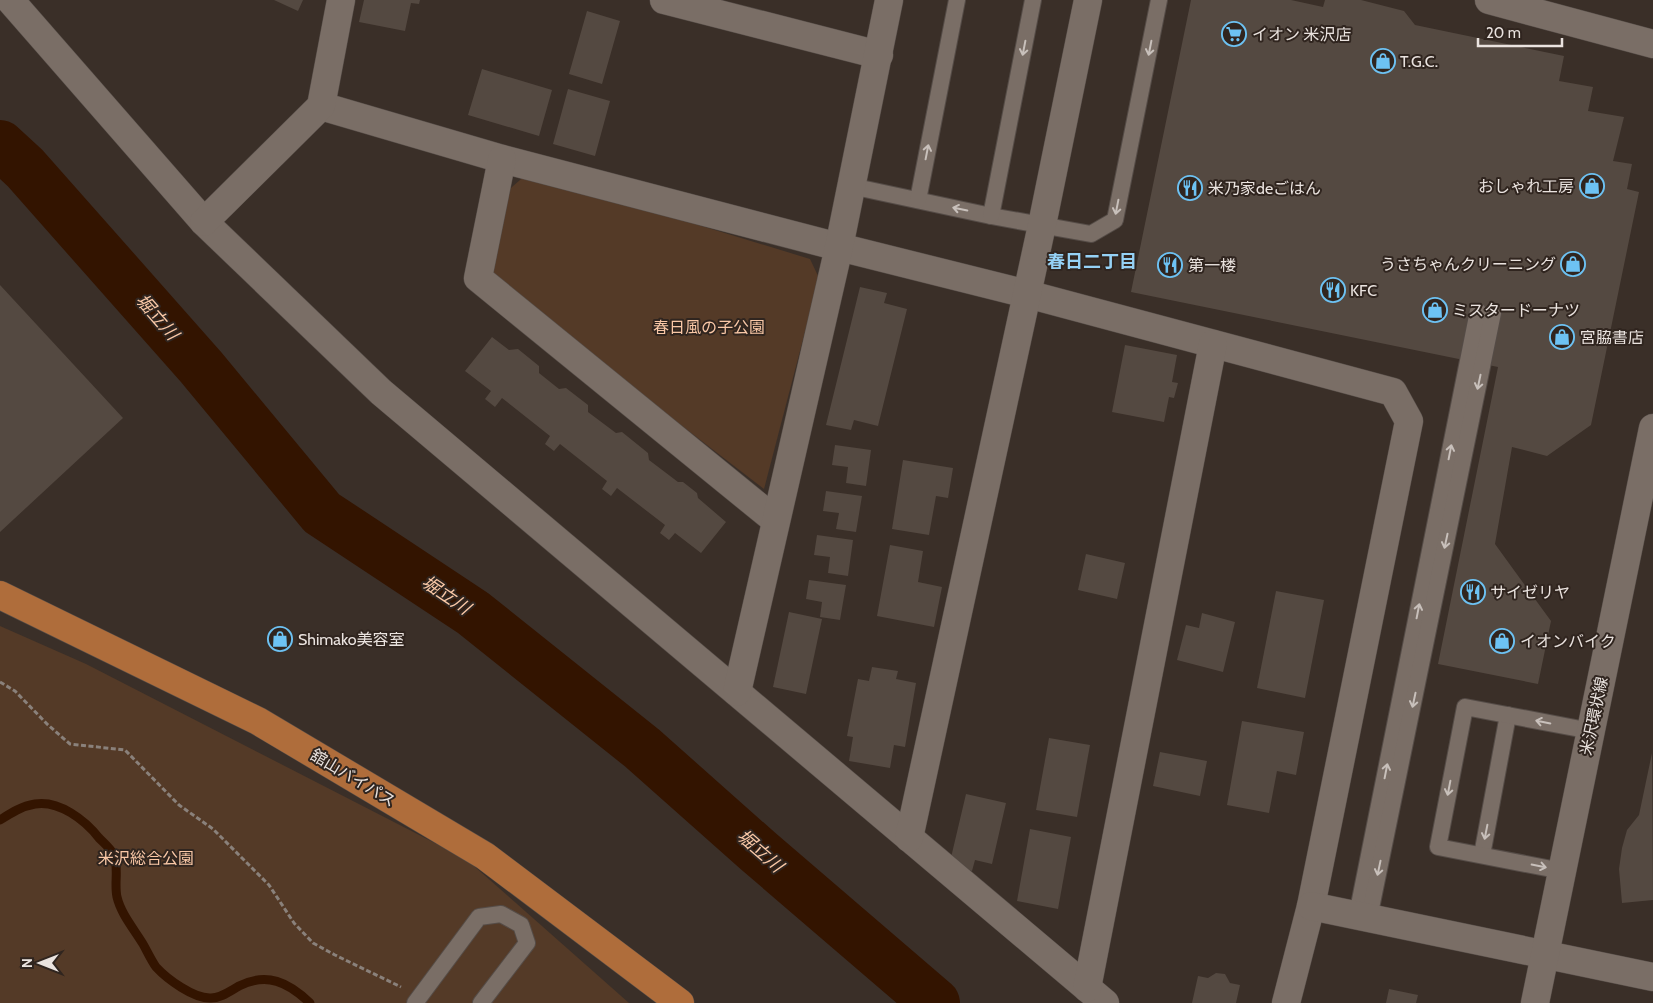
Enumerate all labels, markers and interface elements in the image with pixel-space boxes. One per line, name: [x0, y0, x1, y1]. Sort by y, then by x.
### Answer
scale bar: [1478, 15, 1562, 47]
supermarket icon: イオン 米沢店: [1221, 21, 1247, 47]
text: 20 m: [1486, 24, 1521, 42]
place label: イオン 米沢店: [1252, 25, 1352, 44]
one-way arrow: [1019, 39, 1028, 55]
one-way arrow: [1144, 39, 1154, 55]
shop icon: T.G.C.: [1370, 48, 1396, 74]
place label: T.G.C.: [1400, 52, 1438, 71]
one-way arrow: [923, 144, 932, 160]
shop icon: おしゃれ工房: [1579, 173, 1605, 199]
restaurant icon: 米乃家deごはん: [1177, 175, 1203, 201]
place label: おしゃれ工房: [1478, 177, 1574, 196]
place label: 米乃家deごはん: [1208, 179, 1321, 198]
one-way arrow: [1112, 199, 1122, 215]
one-way arrow: [952, 204, 968, 213]
district label: 春日二丁目: [1047, 251, 1137, 273]
shop icon: うさちゃんクリーニング: [1560, 251, 1586, 277]
restaurant icon: 第一楼: [1157, 252, 1183, 278]
place label: うさちゃんクリーニング: [1380, 255, 1556, 274]
place label: 第一楼: [1188, 256, 1236, 275]
restaurant icon: KFC: [1320, 277, 1346, 303]
place label: KFC: [1350, 281, 1377, 300]
water label: 堀立川: [131, 289, 184, 346]
shop icon: ミスタードーナツ: [1422, 297, 1448, 323]
place label: ミスタードーナツ: [1452, 301, 1580, 320]
park label: 春日風の子公園: [653, 318, 765, 337]
shop icon: 宮脇書店: [1549, 324, 1575, 350]
place label: 宮脇書店: [1580, 328, 1644, 347]
one-way arrow: [1474, 374, 1483, 390]
one-way arrow: [1446, 444, 1455, 460]
one-way arrow: [1441, 533, 1450, 549]
water label: 堀立川: [417, 571, 476, 620]
restaurant icon: サイゼリヤ: [1460, 579, 1486, 605]
place label: サイゼリヤ: [1490, 583, 1570, 602]
one-way arrow: [1414, 604, 1424, 620]
shop icon: Shimako美容室: [267, 626, 293, 652]
shop icon: イオンバイク: [1489, 628, 1515, 654]
place label: Shimako美容室: [298, 630, 405, 649]
place label: イオンバイク: [1520, 632, 1616, 651]
street label: 米沢環状線: [1576, 675, 1612, 757]
one-way arrow: [1408, 692, 1418, 708]
one-way arrow: [1535, 717, 1551, 726]
street label: 舘山バイパス: [307, 745, 399, 811]
one-way arrow: [1382, 763, 1392, 779]
one-way arrow: [1444, 780, 1453, 796]
one-way arrow: [1481, 824, 1490, 840]
water label: 堀立川: [732, 825, 789, 878]
park label: 米沢総合公園: [98, 849, 194, 868]
one-way arrow: [1374, 859, 1383, 875]
one-way arrow: [1531, 862, 1547, 872]
north arrow: [15, 938, 65, 988]
text: N: [18, 958, 36, 968]

